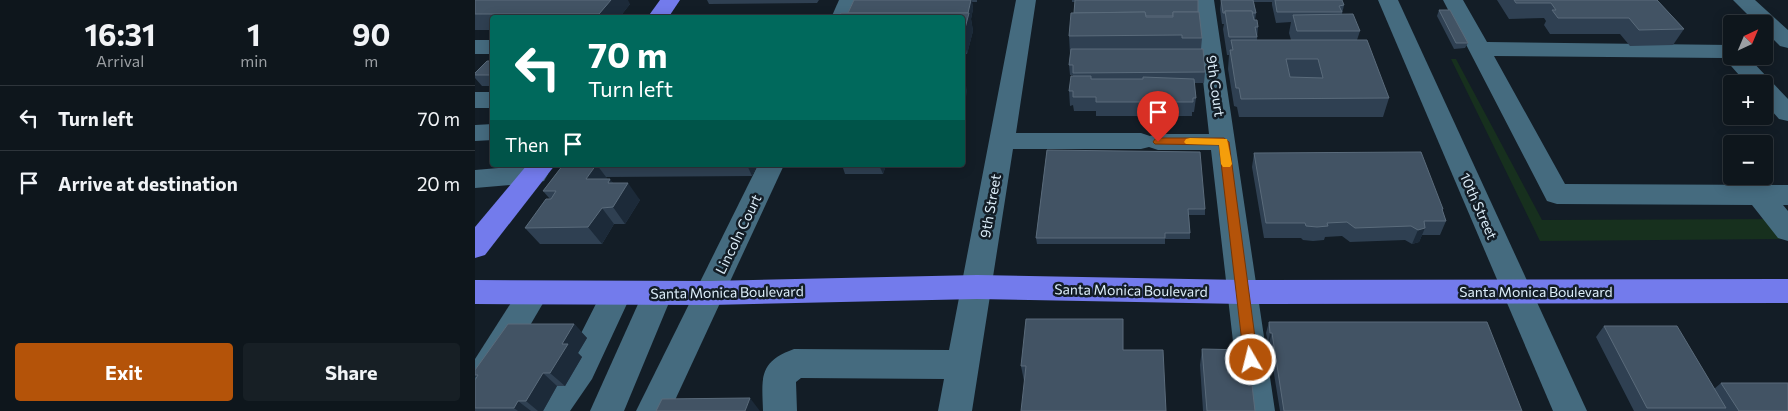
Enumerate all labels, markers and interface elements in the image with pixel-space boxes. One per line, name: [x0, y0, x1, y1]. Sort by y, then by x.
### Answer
text: 16:31: [85, 15, 156, 52]
text: 1: [247, 15, 261, 52]
text: 90: [352, 15, 390, 52]
north arrow: [1723, 15, 1773, 65]
map controls: [1723, 15, 1773, 185]
text: 70 m: [588, 32, 668, 75]
icon: left: [505, 35, 570, 100]
text: Arrival: [96, 51, 144, 70]
text: min: [240, 51, 267, 70]
text: m: [364, 51, 378, 70]
street label: 9th Court: [1203, 54, 1229, 118]
text: Turn left: [588, 75, 673, 102]
button: +: [1723, 75, 1773, 125]
pin: [1137, 91, 1179, 142]
icon: arrive: [1144, 98, 1172, 126]
icon: left: [15, 104, 43, 132]
text: Turn left: [58, 107, 133, 130]
text: 70 m: [417, 107, 460, 130]
icon: arrive: [559, 130, 587, 158]
text: Then: [505, 133, 549, 156]
button: −: [1723, 135, 1773, 185]
icon: arrive: [15, 169, 43, 197]
street label: 10th Street: [1457, 170, 1501, 242]
text: Arrive at destination: [58, 172, 238, 195]
text: 20 m: [417, 172, 460, 195]
street label: 9th Street: [976, 173, 1004, 239]
street label: Lincoln Court: [711, 191, 765, 277]
street label: Santa Monica Boulevard: [1054, 280, 1208, 300]
street label: Santa Monica Boulevard: [650, 282, 804, 302]
street label: Santa Monica Boulevard: [1459, 283, 1613, 300]
position arrow: [1224, 333, 1276, 385]
button: Exit: [15, 343, 233, 401]
button: Share: [243, 343, 460, 401]

